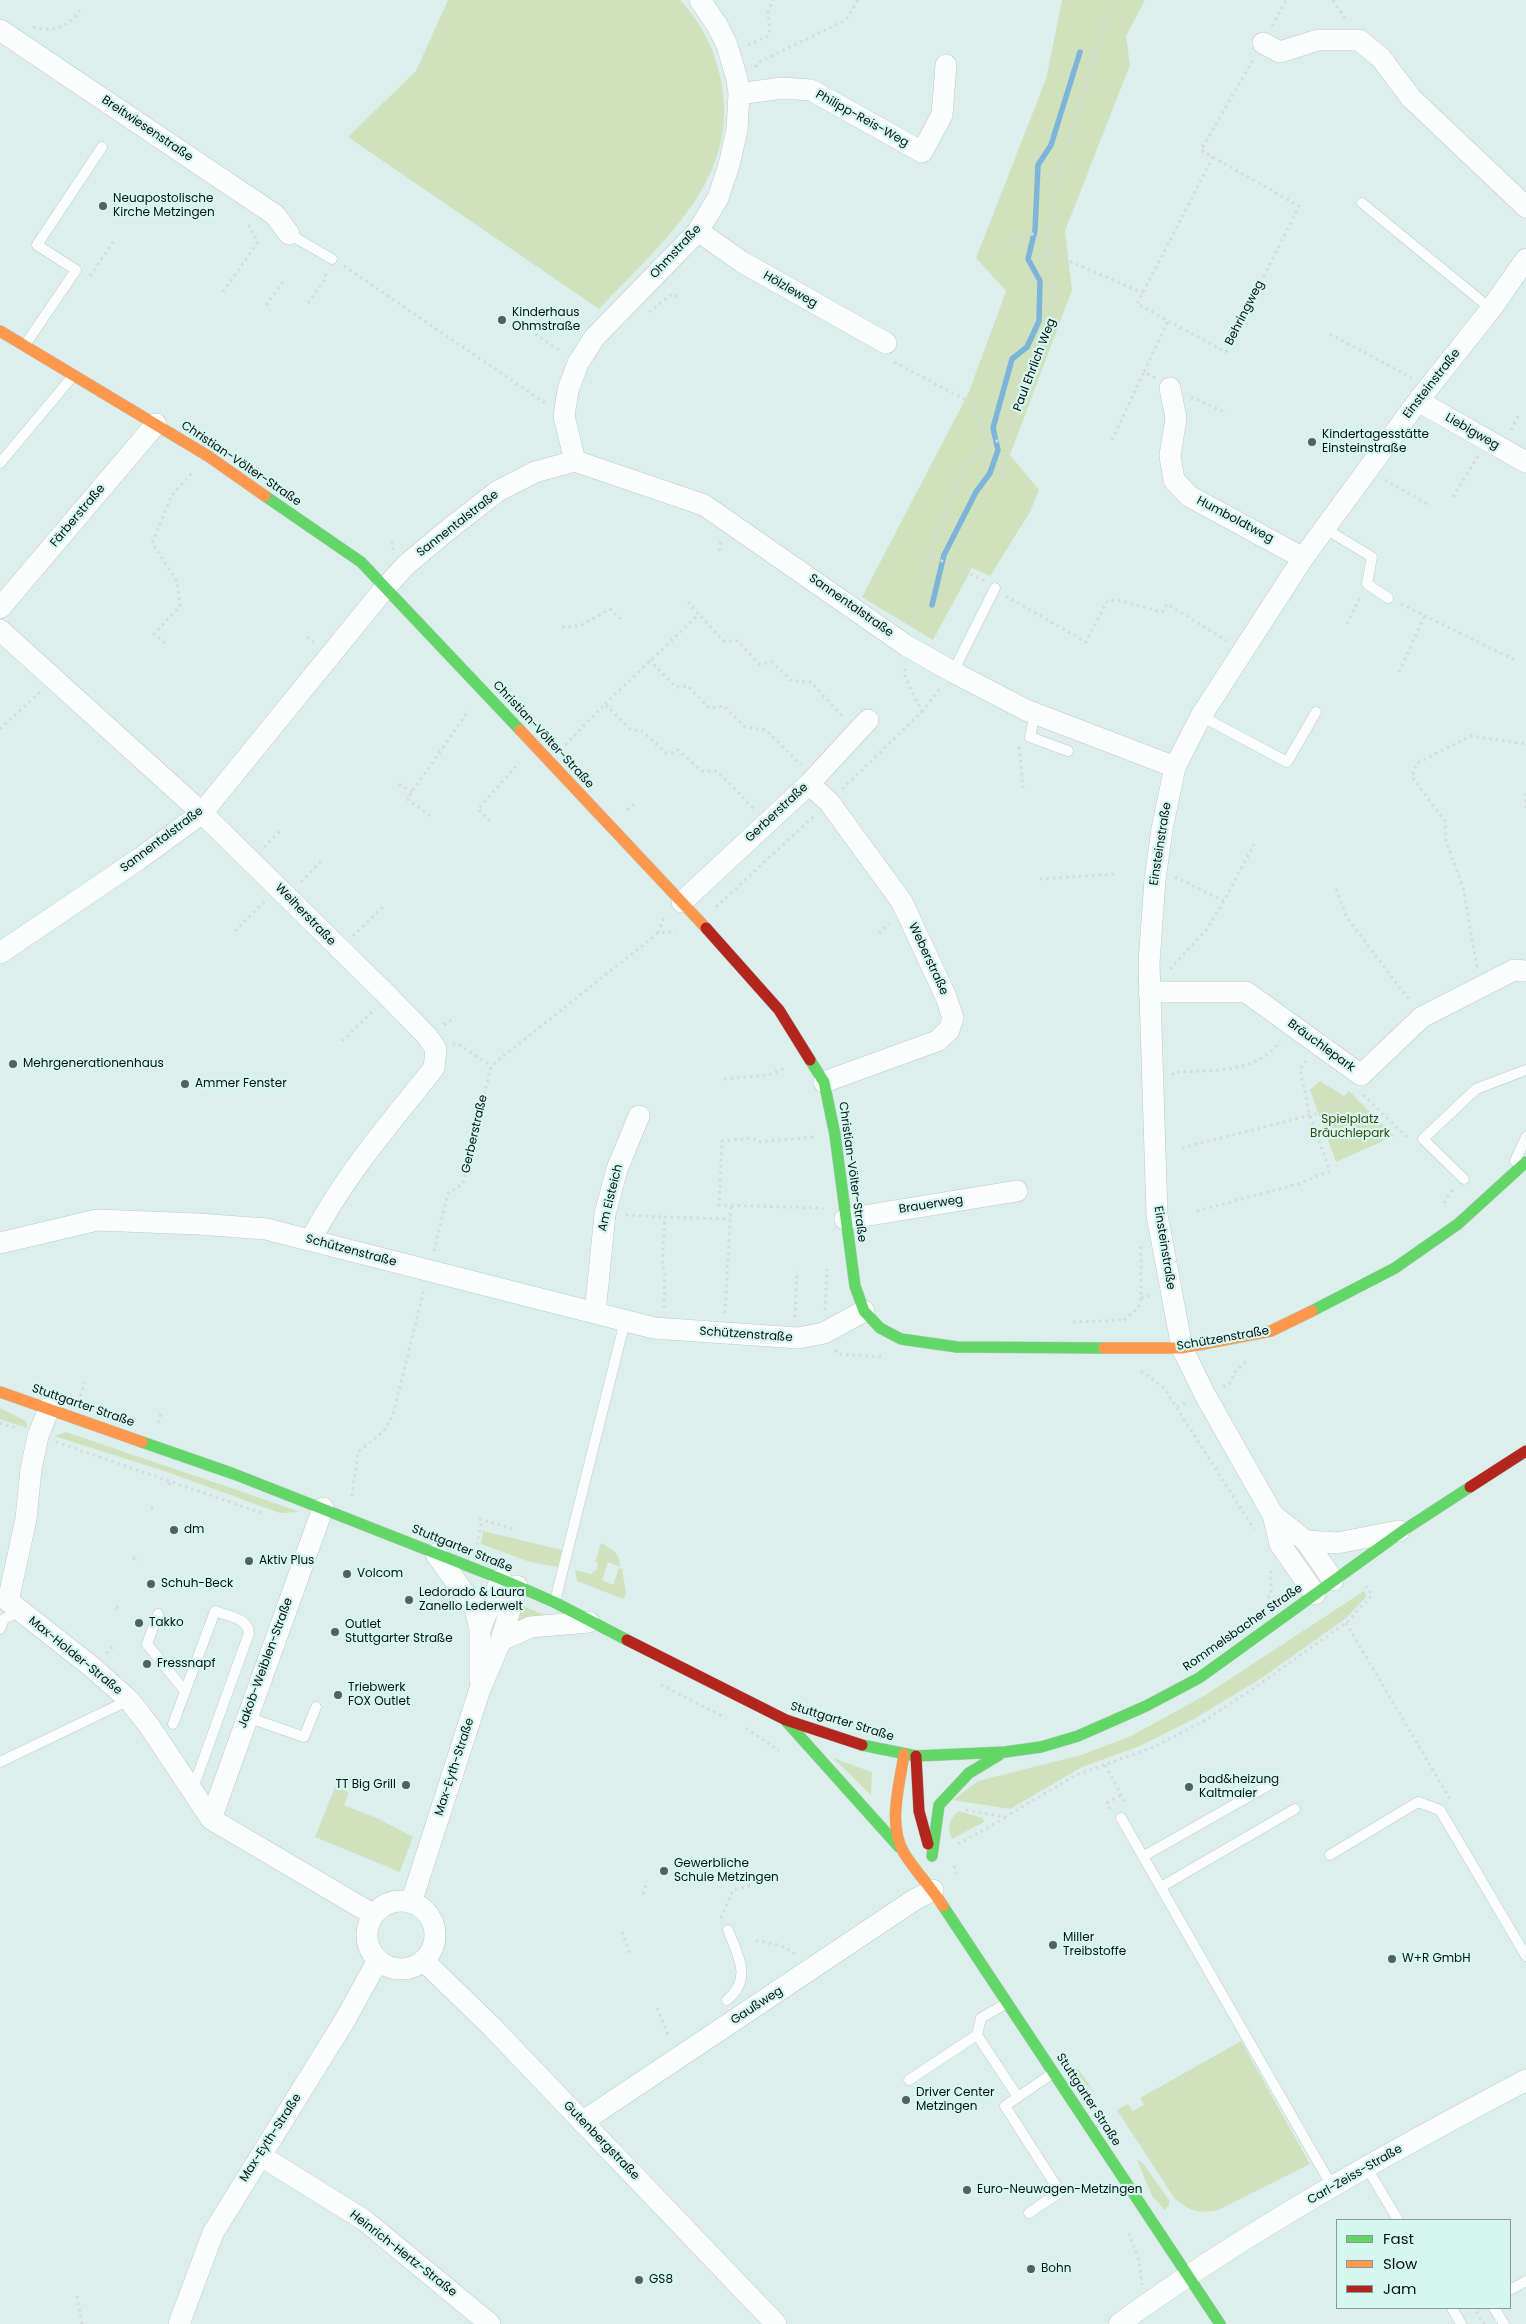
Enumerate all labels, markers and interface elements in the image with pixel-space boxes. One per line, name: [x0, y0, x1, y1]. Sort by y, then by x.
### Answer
street label: Philipp-Reis-Weg: [813, 87, 911, 151]
street label: Breitwiesenstraße: [99, 93, 195, 165]
place label: Neuapostolische Kirche Metzingen: [113, 192, 215, 220]
marker: Neuapostolische Kirche Metzingen: [97, 200, 109, 212]
street label: Ohmstraße: [647, 222, 705, 282]
street label: Hölzleweg: [760, 269, 820, 311]
street label: Behringweg: [1222, 278, 1268, 348]
place label: Kinderhaus Ohmstraße: [512, 306, 580, 334]
marker: Kinderhaus Ohmstraße: [496, 314, 508, 326]
street label: Paul Ehrlich Weg: [1011, 316, 1059, 414]
street label: Einsteinstraße: [1400, 346, 1464, 422]
street label: Liebigweg: [1442, 411, 1502, 453]
street label: Christian-Völter-Straße: [178, 418, 304, 510]
place label: Kindertagesstätte Einsteinstraße: [1322, 428, 1429, 456]
marker: Kindertagesstätte Einsteinstraße: [1306, 436, 1318, 448]
street label: Färberstraße: [48, 482, 108, 550]
street label: Sannentalstraße: [414, 488, 502, 560]
street label: Humboldtweg: [1194, 494, 1276, 546]
street label: Sannentalstraße: [806, 571, 896, 641]
street label: Christian-Völter-Straße: [489, 678, 597, 792]
street label: Gerberstraße: [743, 780, 811, 846]
street label: Einsteinstraße: [1147, 801, 1175, 887]
street label: Sannentalstraße: [118, 804, 206, 876]
street label: Weiherstraße: [272, 881, 338, 949]
street label: Weberstraße: [905, 921, 951, 997]
street label: Bräuchlepark: [1284, 1017, 1358, 1075]
place label: Mehrgenerationenhaus: [23, 1057, 164, 1071]
marker: Mehrgenerationenhaus: [7, 1058, 19, 1070]
place label: Ammer Fenster: [195, 1077, 287, 1091]
marker: Ammer Fenster: [179, 1078, 191, 1090]
street label: Gerberstraße: [459, 1093, 491, 1175]
street label: Christian-Völter-Straße: [835, 1101, 869, 1243]
park label: Spielplatz Bräuchlepark: [1310, 1113, 1390, 1141]
street label: Am Eisteich: [596, 1163, 626, 1233]
street label: Brauerweg: [898, 1193, 964, 1217]
street label: Einsteinstraße: [1150, 1205, 1178, 1291]
street label: Schützenstraße: [304, 1232, 398, 1270]
street label: Schützenstraße: [1176, 1324, 1270, 1354]
street label: Schützenstraße: [699, 1325, 793, 1345]
street label: Stuttgarter Straße: [30, 1382, 136, 1430]
street label: Stuttgarter Straße: [409, 1522, 515, 1576]
place label: dm: [184, 1523, 204, 1537]
marker: dm: [168, 1524, 180, 1536]
place label: Aktiv Plus: [259, 1554, 314, 1568]
marker: Aktiv Plus: [243, 1555, 255, 1567]
place label: Volcom: [357, 1567, 403, 1581]
marker: Volcom: [341, 1568, 353, 1580]
place label: Schuh-Beck: [161, 1577, 233, 1591]
marker: Schuh-Beck: [145, 1578, 157, 1590]
street label: Rommelsbacher Straße: [1181, 1581, 1305, 1675]
place label: Ledorado & Laura Zanello Lederwelt: [419, 1586, 525, 1614]
marker: Ledorado & Laura Zanello Lederwelt: [403, 1594, 415, 1606]
street label: Jakob-Weiblen-Straße: [236, 1596, 296, 1730]
street label: Max-Holder-Straße: [25, 1614, 125, 1698]
place label: Takko: [149, 1616, 184, 1630]
marker: Takko: [133, 1617, 145, 1629]
place label: Outlet Stuttgarter Straße: [345, 1618, 453, 1646]
marker: Outlet Stuttgarter Straße: [329, 1626, 341, 1638]
place label: Fressnapf: [157, 1657, 215, 1671]
marker: Fressnapf: [141, 1658, 153, 1670]
place label: Triebwerk FOX Outlet: [348, 1681, 410, 1709]
marker: Triebwerk FOX Outlet: [332, 1689, 344, 1701]
street label: Stuttgarter Straße: [788, 1699, 896, 1745]
street label: Max-Eyth-Straße: [432, 1716, 478, 1818]
place label: bad&heizung Kaltmaier: [1199, 1773, 1279, 1801]
place label: TT Big Grill: [336, 1778, 396, 1792]
marker: TT Big Grill: [400, 1779, 412, 1791]
marker: bad&heizung Kaltmaier: [1183, 1781, 1195, 1793]
place label: Gewerbliche Schule Metzingen: [674, 1857, 779, 1885]
marker: Gewerbliche Schule Metzingen: [658, 1865, 670, 1877]
place label: Miller Treibstoffe: [1063, 1931, 1126, 1959]
marker: Miller Treibstoffe: [1047, 1939, 1059, 1951]
place label: W+R GmbH: [1402, 1952, 1471, 1966]
marker: W+R GmbH: [1386, 1953, 1398, 1965]
street label: Gaußweg: [728, 1984, 786, 2028]
street label: Stuttgarter Straße: [1053, 2051, 1123, 2149]
place label: Driver Center Metzingen: [916, 2086, 994, 2114]
street label: Max-Eyth-Straße: [237, 2091, 305, 2185]
marker: Driver Center Metzingen: [900, 2094, 912, 2106]
street label: Gutenbergstraße: [560, 2099, 642, 2183]
street label: Carl-Zeiss-Straße: [1305, 2142, 1405, 2208]
place label: Euro-Neuwagen-Metzingen: [977, 2183, 1142, 2197]
marker: Euro-Neuwagen-Metzingen: [961, 2184, 973, 2196]
street label: Heinrich-Hertz-Straße: [347, 2208, 459, 2300]
legend: [1336, 2219, 1511, 2309]
text: Fast: [1383, 2228, 1414, 2249]
text: Slow: [1383, 2253, 1417, 2274]
place label: Bohn: [1041, 2262, 1071, 2276]
marker: Bohn: [1025, 2263, 1037, 2275]
place label: GS8: [649, 2273, 673, 2287]
marker: GS8: [633, 2274, 645, 2286]
text: Jam: [1383, 2278, 1417, 2299]

